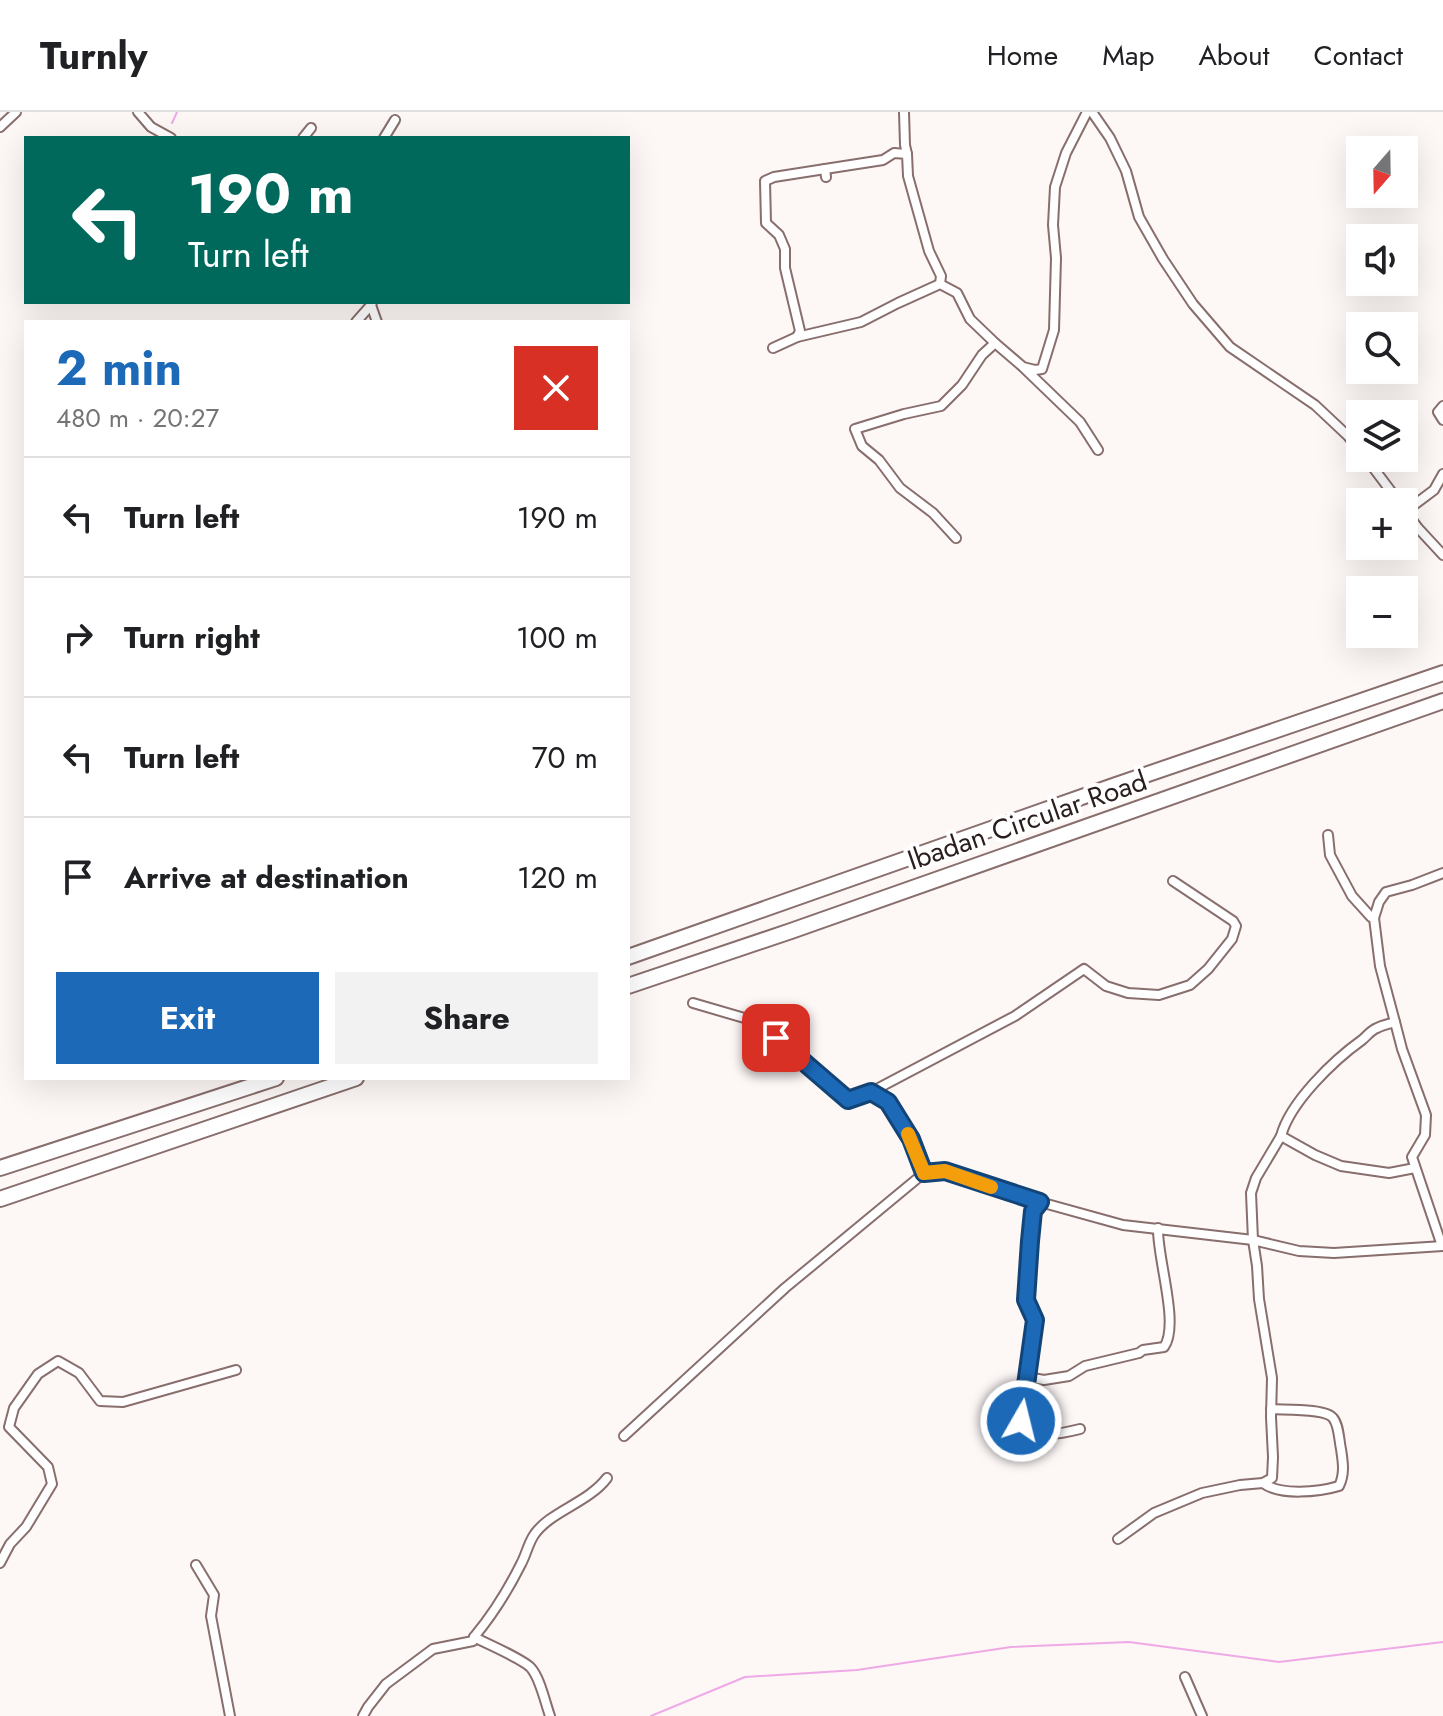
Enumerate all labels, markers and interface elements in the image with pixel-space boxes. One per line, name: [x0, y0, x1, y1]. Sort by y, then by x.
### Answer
text: Turnly: [40, 28, 148, 83]
text: Home: [987, 35, 1058, 76]
text: Map: [1102, 35, 1154, 76]
text: About: [1198, 35, 1270, 76]
text: Contact: [1314, 35, 1403, 76]
north arrow: [1346, 136, 1418, 208]
map controls: [1346, 136, 1418, 648]
text: 190 m: [188, 153, 354, 234]
icon: left: [56, 168, 160, 272]
button: sound: [1346, 224, 1418, 296]
text: Turn left: [188, 228, 309, 280]
button: search: [1346, 312, 1418, 384]
text: 2 min: [56, 334, 182, 403]
button: close: [514, 346, 598, 430]
text: 480 m · 20:27: [56, 399, 219, 437]
button: layers: [1346, 400, 1418, 472]
button: +: [1346, 488, 1418, 560]
icon: left: [56, 495, 100, 539]
text: Turn left: [124, 496, 239, 539]
text: 190 m: [517, 496, 598, 539]
button: −: [1346, 576, 1418, 648]
icon: right: [56, 615, 100, 659]
text: Turn right: [124, 616, 260, 659]
text: 100 m: [516, 616, 598, 659]
icon: left: [56, 735, 100, 779]
text: Turn left: [124, 736, 239, 779]
text: 70 m: [532, 736, 598, 779]
street label: Ibadan Circular Road: [902, 760, 1152, 881]
icon: arrive: [56, 855, 100, 899]
text: Arrive at destination: [124, 856, 409, 899]
text: 120 m: [517, 856, 598, 899]
button: Exit: [56, 972, 319, 1064]
button: Share: [335, 972, 598, 1064]
pin: [742, 1004, 810, 1072]
icon: arrive: [754, 1016, 798, 1060]
position arrow: [979, 1379, 1063, 1463]

